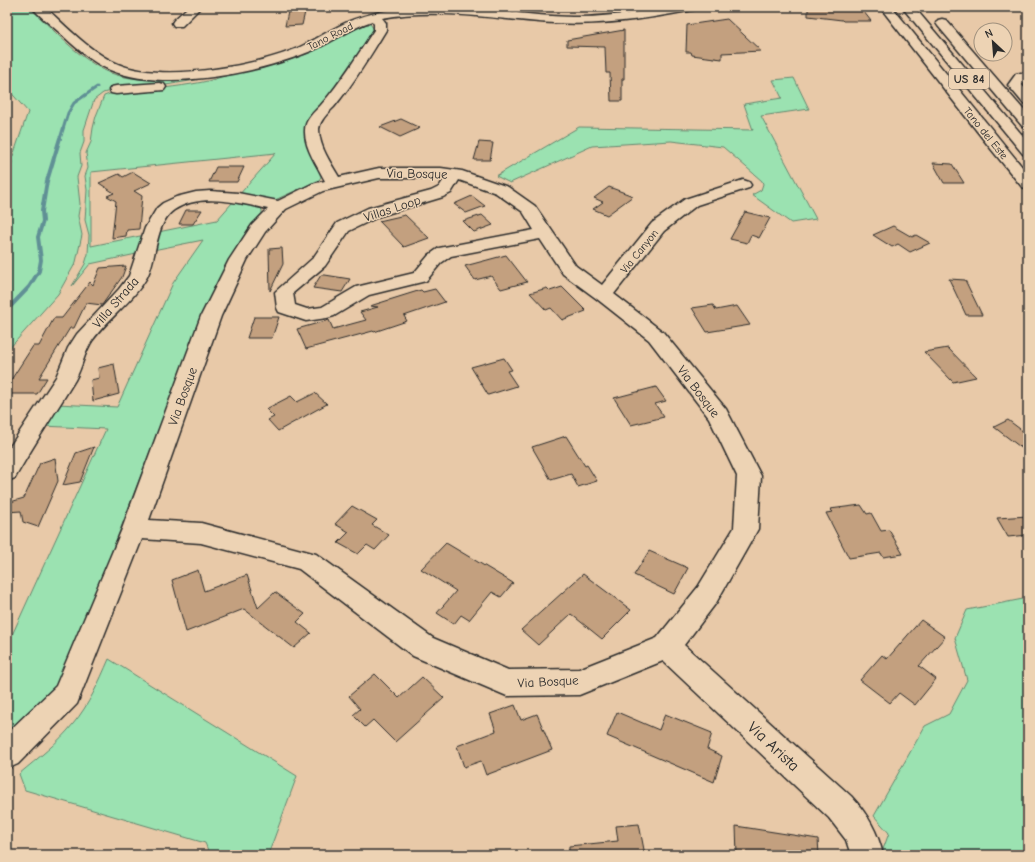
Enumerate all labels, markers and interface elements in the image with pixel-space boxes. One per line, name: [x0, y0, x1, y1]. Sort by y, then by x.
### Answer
street label: Tano Road: [305, 19, 355, 54]
north arrow: [973, 22, 1013, 62]
text: N: [983, 26, 995, 41]
road number: US 84: [949, 69, 989, 89]
street label: Tano del Este: [961, 105, 1011, 162]
street label: Via Bosque: [386, 165, 448, 182]
street label: Villas Loop: [362, 192, 423, 225]
street label: Via Canyon: [618, 227, 661, 276]
street label: Villa Strada: [89, 274, 142, 331]
street label: Via Bosque: [674, 362, 723, 421]
street label: Via Bosque: [165, 364, 200, 427]
street label: Via Bosque: [517, 672, 579, 691]
street label: Via Arista: [744, 718, 803, 775]

